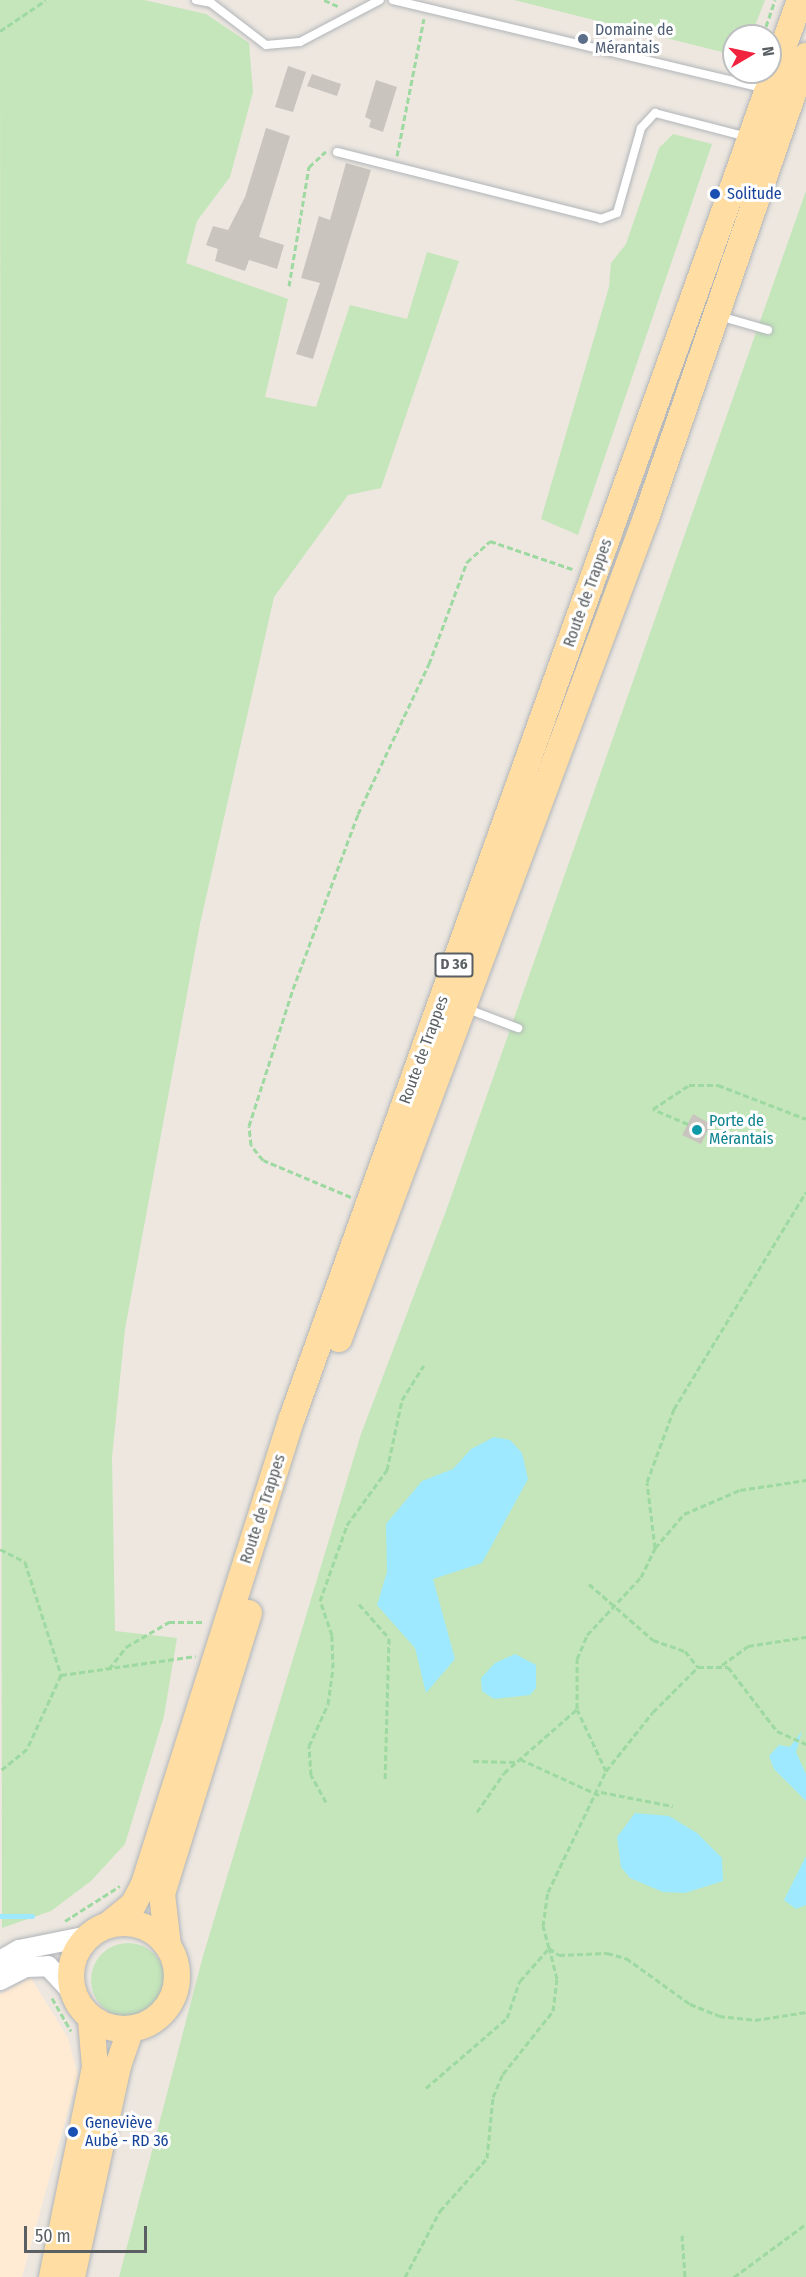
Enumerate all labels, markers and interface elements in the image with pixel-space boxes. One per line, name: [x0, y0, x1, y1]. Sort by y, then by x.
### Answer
place label: Domaine de Mérantais: [595, 20, 673, 58]
north arrow: [722, 24, 782, 84]
marker: Domaine de Mérantais: [576, 32, 590, 46]
text: N: [758, 45, 778, 58]
place label: Solitude: [727, 184, 782, 204]
marker: Solitude: [708, 187, 722, 201]
street label: Route de Trappes: [560, 536, 616, 650]
road number: D 36: [434, 953, 474, 977]
street label: Route de Trappes: [396, 993, 452, 1107]
place label: Porte de Mérantais: [709, 1111, 773, 1149]
marker: Porte de Mérantais: [690, 1123, 704, 1137]
street label: Route de Trappes: [236, 1452, 290, 1566]
place label: Geneviève Aubé - RD 36: [85, 2113, 169, 2151]
marker: Geneviève Aubé - RD 36: [66, 2125, 80, 2139]
scale bar: [27, 2214, 150, 2252]
text: 50 m: [35, 2225, 71, 2247]

